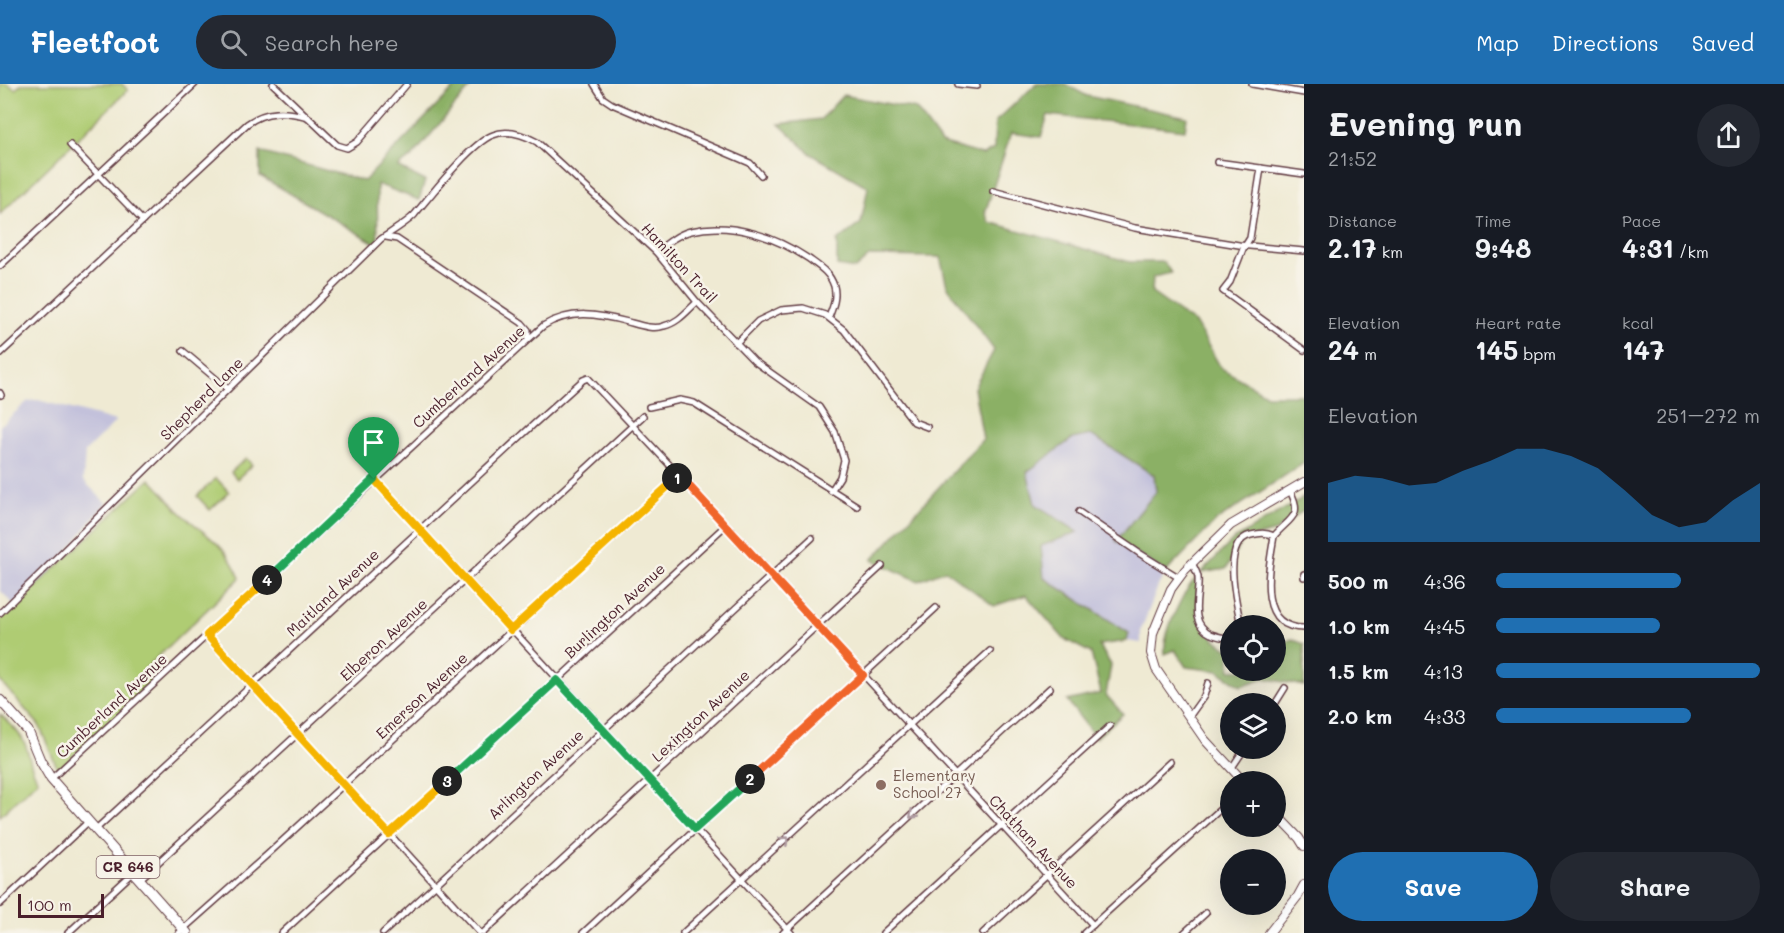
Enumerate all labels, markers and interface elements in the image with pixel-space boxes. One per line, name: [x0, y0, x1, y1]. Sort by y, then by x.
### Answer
search box: [196, 15, 616, 69]
text: Fleetfoot: [30, 24, 160, 60]
icon: search: [217, 26, 250, 59]
text: Search here: [265, 28, 399, 57]
text: Map: [1476, 29, 1519, 56]
text: Directions: [1552, 29, 1659, 56]
text: Saved: [1692, 29, 1754, 56]
text: Evening run: [1328, 101, 1522, 144]
button: share: [1697, 104, 1760, 167]
text: 21:52: [1328, 145, 1377, 171]
text: Distance: [1328, 210, 1397, 231]
text: Time: [1475, 210, 1511, 231]
text: Pace: [1622, 210, 1661, 231]
street label: Hamilton Trail: [637, 218, 722, 307]
text: 2.17: [1328, 231, 1377, 265]
text: 9:48: [1475, 231, 1531, 265]
text: 4:31: [1622, 231, 1674, 265]
text: km: [1377, 241, 1403, 262]
text: /km: [1674, 241, 1709, 262]
text: Elevation: [1328, 312, 1400, 333]
text: Heart rate: [1475, 312, 1561, 333]
text: kcal: [1622, 312, 1654, 333]
street label: Cumberland Avenue: [408, 320, 529, 432]
text: 24: [1328, 333, 1359, 367]
text: 145: [1475, 333, 1518, 367]
text: 147: [1622, 333, 1664, 367]
text: m: [1359, 343, 1377, 364]
text: bpm: [1518, 343, 1556, 364]
street label: Shepherd Lane: [155, 352, 247, 444]
text: Elevation: [1328, 402, 1418, 428]
text: 251–272 m: [1656, 402, 1760, 428]
pin: [348, 417, 399, 479]
icon: arrive: [357, 426, 390, 459]
pin: 1: [662, 463, 692, 493]
text: 1: [673, 467, 681, 488]
street label: Maitland Avenue: [282, 544, 383, 641]
street label: Burlington Avenue: [560, 558, 669, 662]
pin: 4: [252, 565, 282, 595]
text: 500 m: [1328, 568, 1388, 594]
text: 4:36: [1424, 568, 1466, 594]
text: 4: [262, 569, 272, 590]
street label: Elberon Avenue: [335, 594, 431, 685]
text: 1.0 km: [1328, 613, 1390, 639]
text: 4:45: [1424, 613, 1465, 639]
map controls: [1220, 615, 1286, 915]
button: locate: [1220, 615, 1286, 681]
street label: Emerson Avenue: [371, 648, 471, 743]
street label: Cumberland Avenue: [52, 649, 171, 762]
text: 1.5 km: [1328, 658, 1389, 684]
text: 4:13: [1424, 658, 1463, 684]
street label: Lexington Avenue: [647, 665, 754, 766]
button: layers: [1220, 693, 1286, 759]
text: 2.0 km: [1328, 703, 1392, 729]
text: 4:33: [1424, 703, 1465, 729]
street label: Arlington Avenue: [483, 725, 587, 824]
pin: 2: [735, 764, 765, 794]
place label: Elementary School 27: [893, 765, 976, 802]
pin: 3: [432, 766, 462, 796]
text: 2: [746, 768, 754, 789]
text: 3: [442, 770, 452, 791]
button: +: [1220, 771, 1286, 837]
marker: Elementary School 27: [874, 778, 888, 792]
street label: Chatham Avenue: [985, 790, 1083, 893]
one-way arrow: [909, 808, 919, 819]
one-way arrow: [778, 836, 788, 847]
button: −: [1220, 849, 1286, 915]
button: Save: [1328, 852, 1538, 921]
button: Share: [1550, 852, 1760, 921]
road number: CR 646: [96, 856, 160, 878]
scale bar: [18, 891, 104, 918]
text: 100 m: [27, 894, 72, 915]

